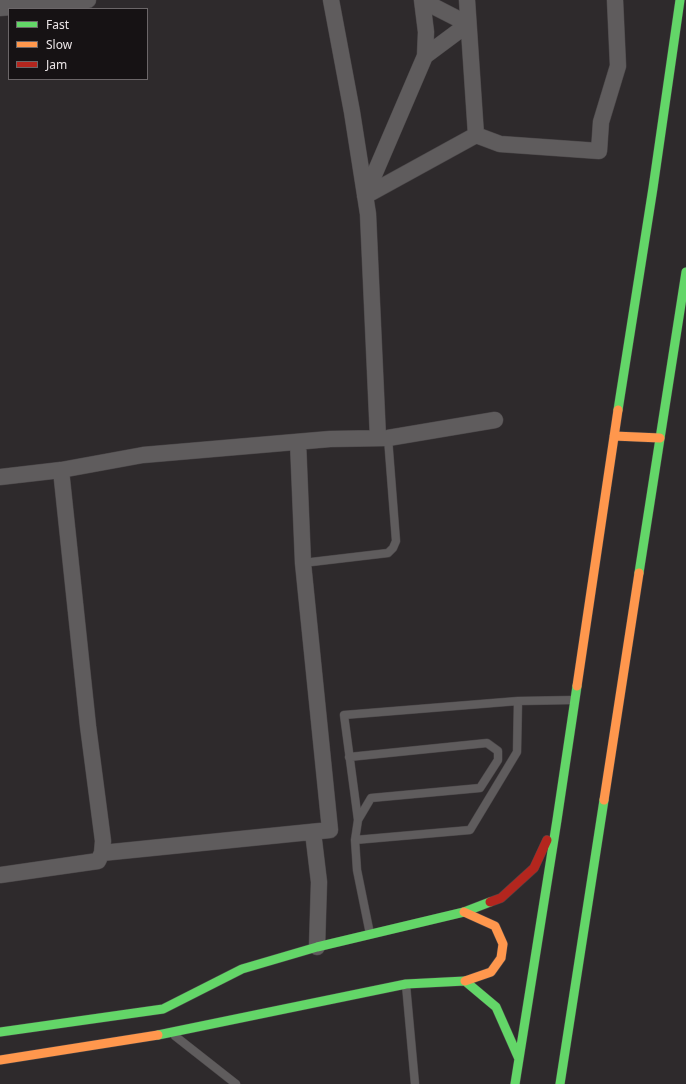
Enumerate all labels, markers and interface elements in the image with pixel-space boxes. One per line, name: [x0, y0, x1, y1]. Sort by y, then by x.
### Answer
legend: [8, 8, 148, 80]
text: Fast: [46, 16, 69, 33]
text: Slow: [46, 36, 72, 53]
text: Jam: [46, 56, 67, 73]

